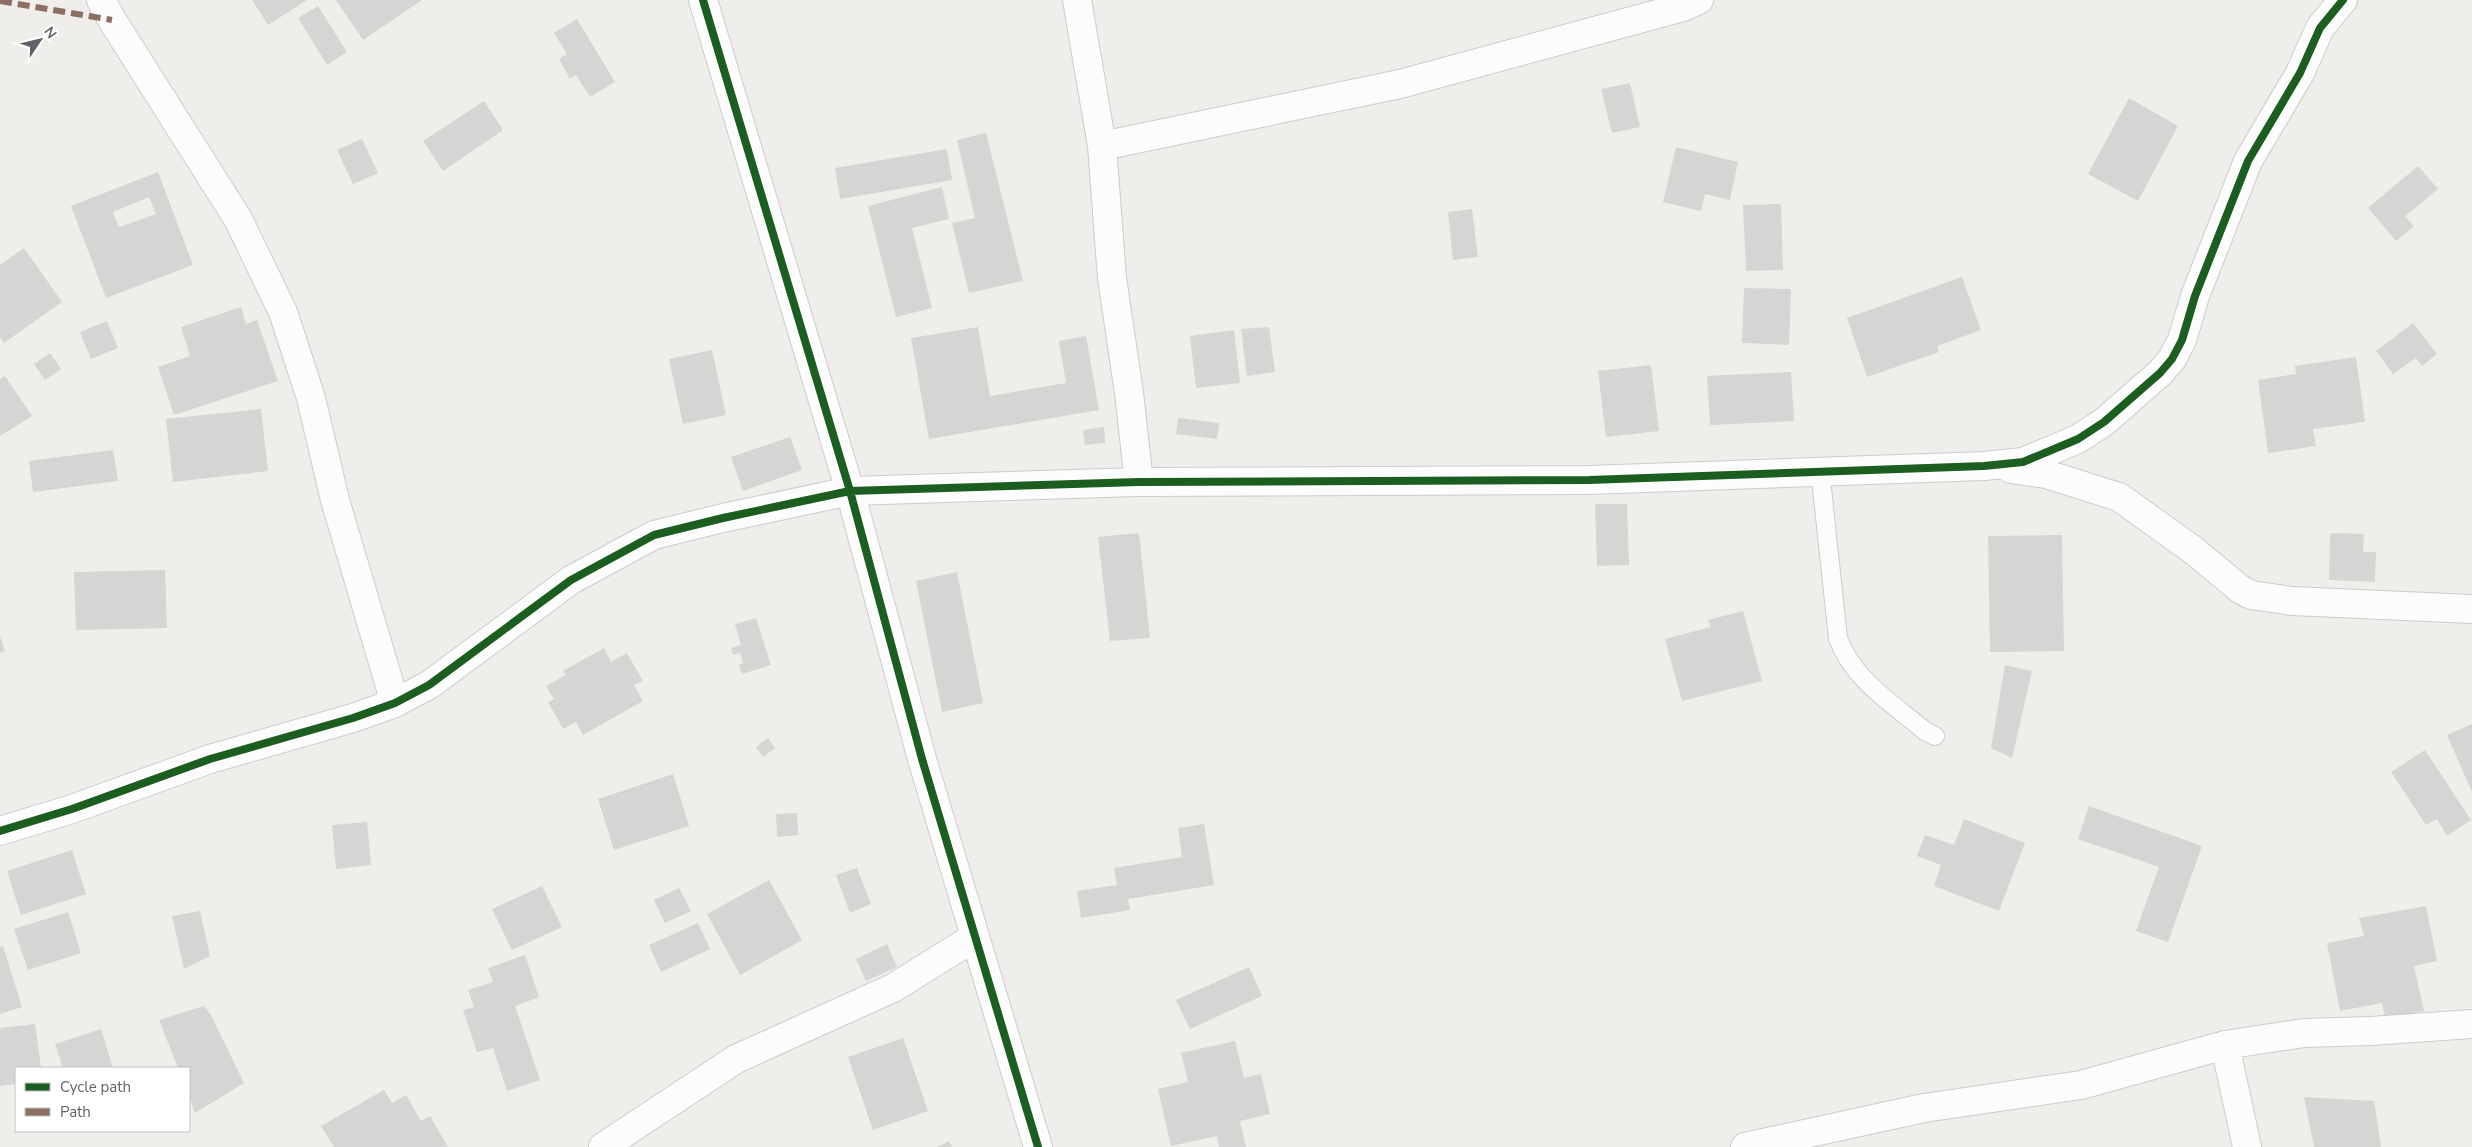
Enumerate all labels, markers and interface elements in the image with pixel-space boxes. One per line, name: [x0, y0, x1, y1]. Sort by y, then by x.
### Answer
north arrow: [15, 15, 65, 65]
text: N: [39, 23, 61, 43]
legend: [15, 1067, 190, 1132]
text: Cycle path: [60, 1077, 131, 1097]
text: Path: [60, 1102, 91, 1122]

